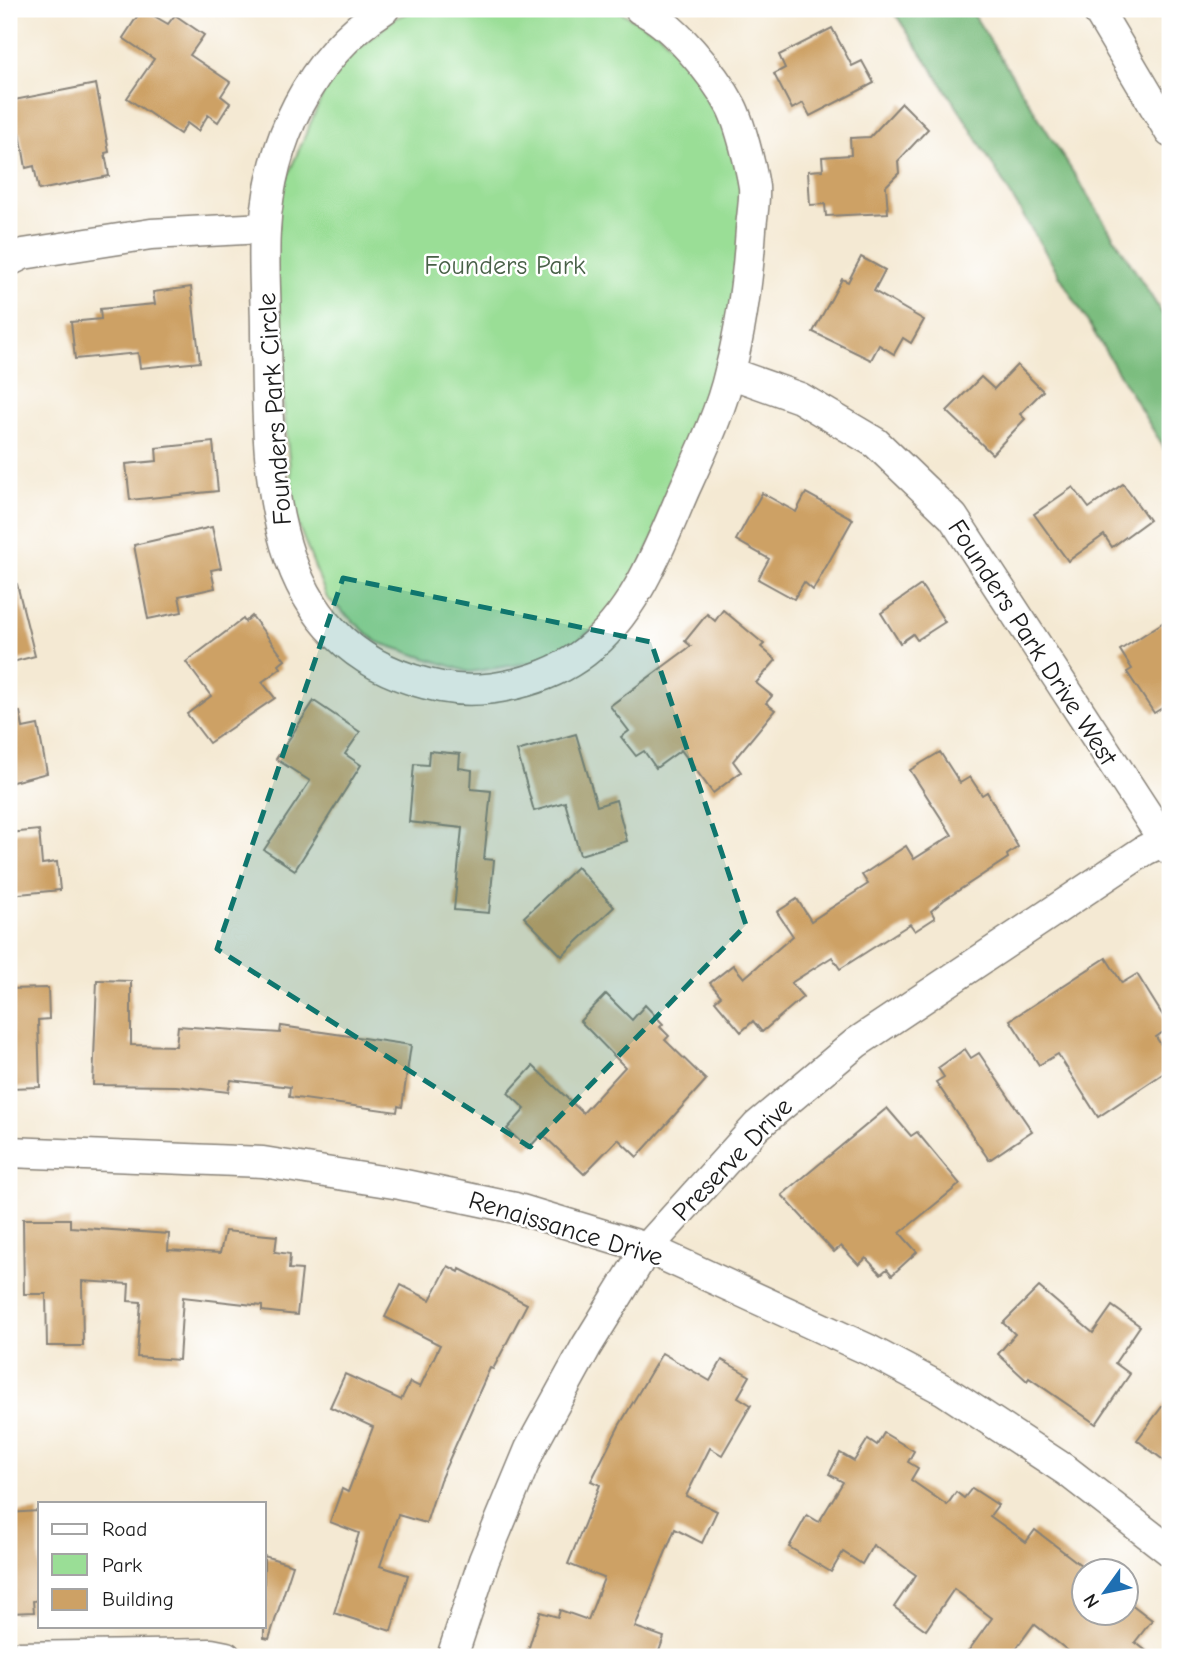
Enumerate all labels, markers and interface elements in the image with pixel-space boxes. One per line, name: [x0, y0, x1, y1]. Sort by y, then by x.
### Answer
park label: Founders Park: [424, 251, 586, 281]
street label: Founders Park Circle: [252, 292, 298, 526]
street label: Founders Park Drive West: [941, 514, 1124, 772]
street label: Preserve Drive: [667, 1092, 799, 1227]
street label: Renaissance Drive: [465, 1185, 666, 1273]
legend: [38, 1502, 266, 1628]
text: Road: [102, 1517, 147, 1541]
text: Park: [102, 1553, 142, 1577]
north arrow: [1070, 1558, 1140, 1628]
text: Building: [102, 1587, 174, 1611]
text: N: [1079, 1590, 1104, 1612]

